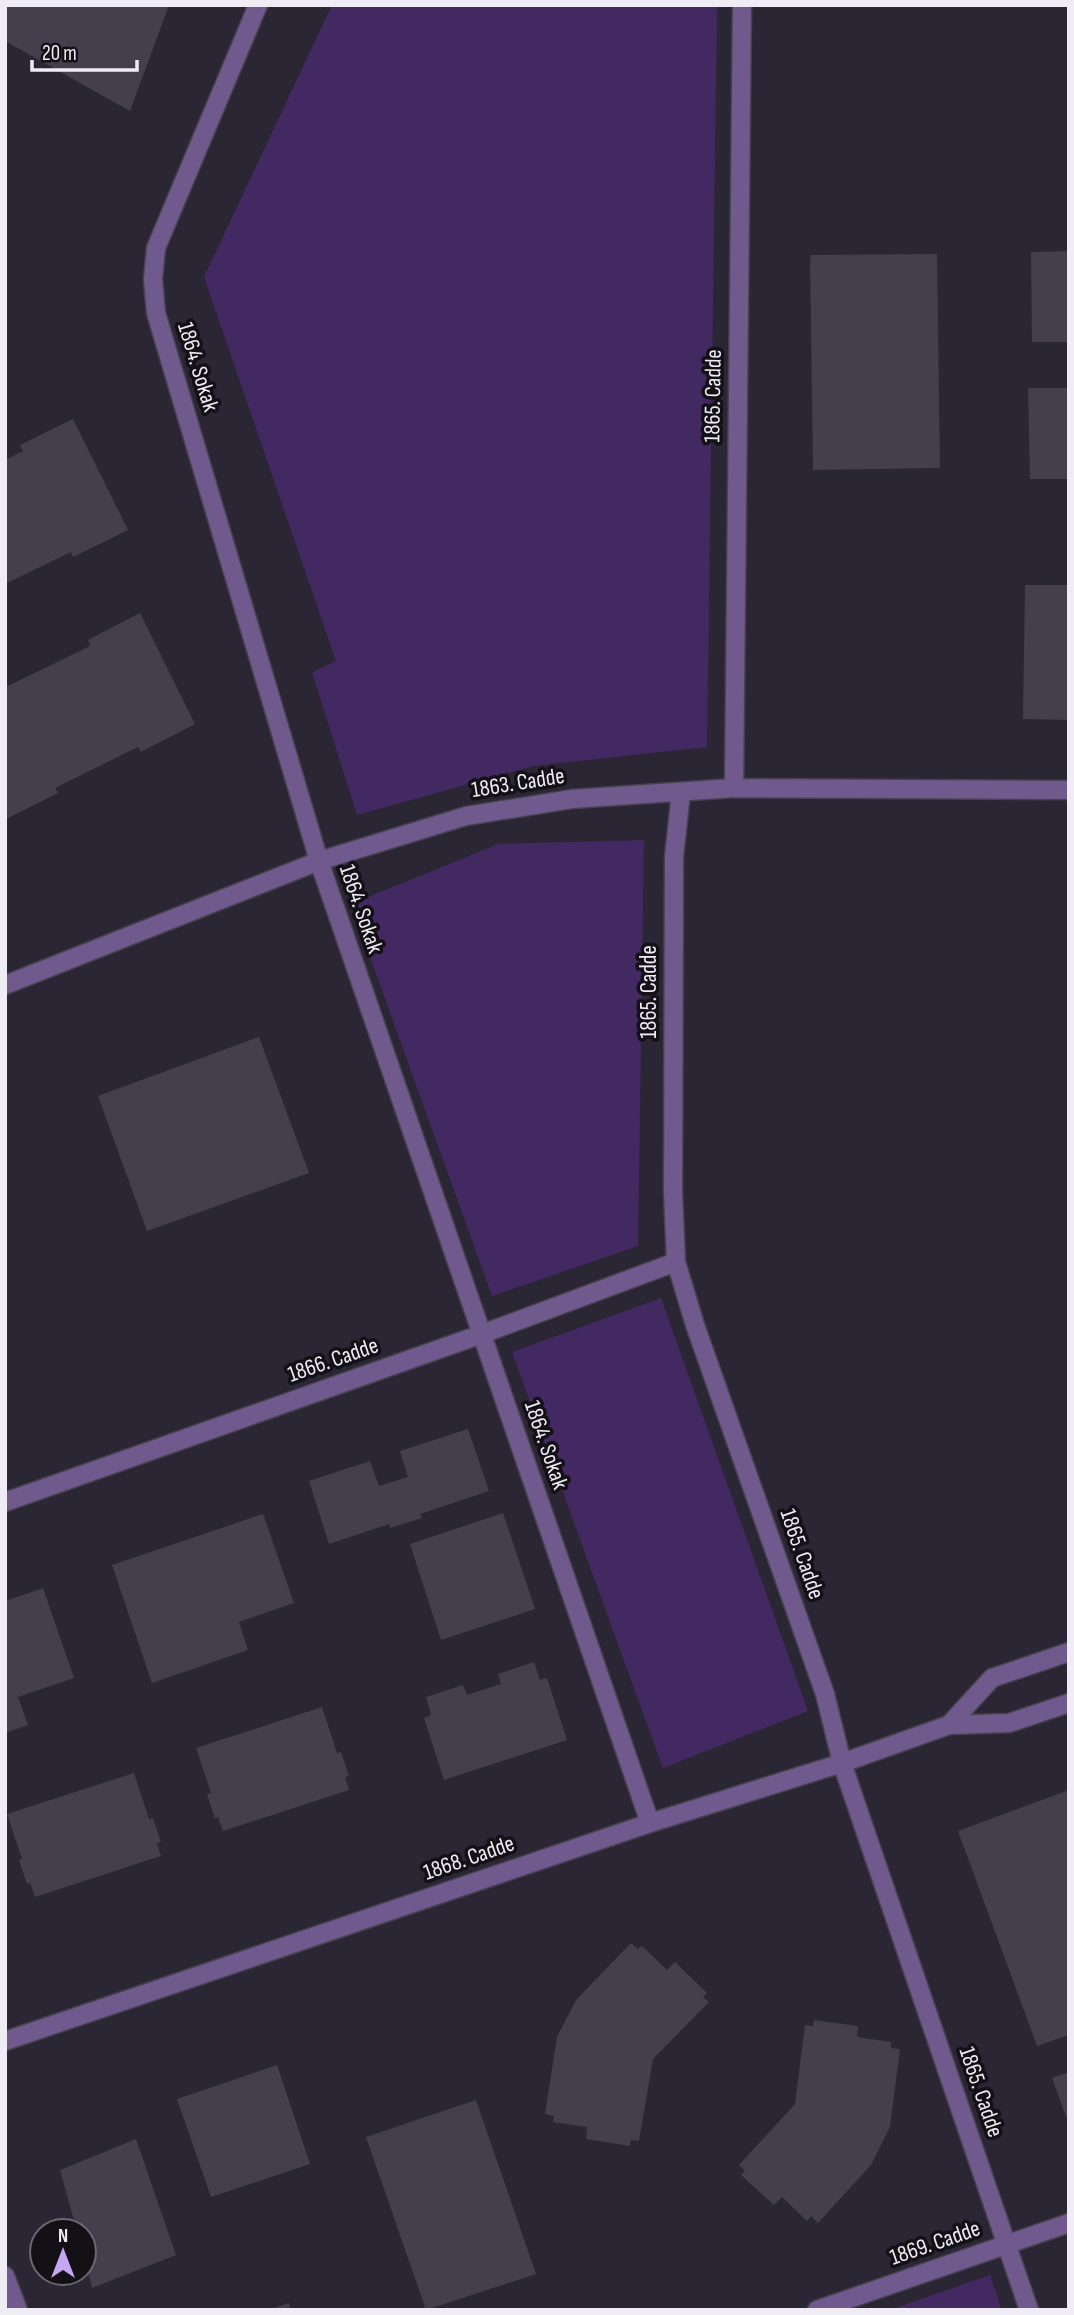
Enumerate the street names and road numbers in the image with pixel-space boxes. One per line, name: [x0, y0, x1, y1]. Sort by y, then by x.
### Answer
street label: 1864. Sokak: [171, 319, 225, 415]
street label: 1865. Cadde: [698, 349, 728, 443]
street label: 1863. Cadde: [469, 762, 567, 804]
street label: 1864. Sokak: [333, 861, 389, 957]
street label: 1865. Cadde: [635, 945, 663, 1039]
street label: 1866. Cadde: [284, 1331, 382, 1389]
street label: 1864. Sokak: [518, 1397, 574, 1493]
street label: 1865. Cadde: [774, 1505, 830, 1603]
street label: 1868. Cadde: [420, 1829, 518, 1887]
street label: 1865. Cadde: [953, 2043, 1009, 2141]
street label: 1869. Cadde: [886, 2215, 984, 2271]

